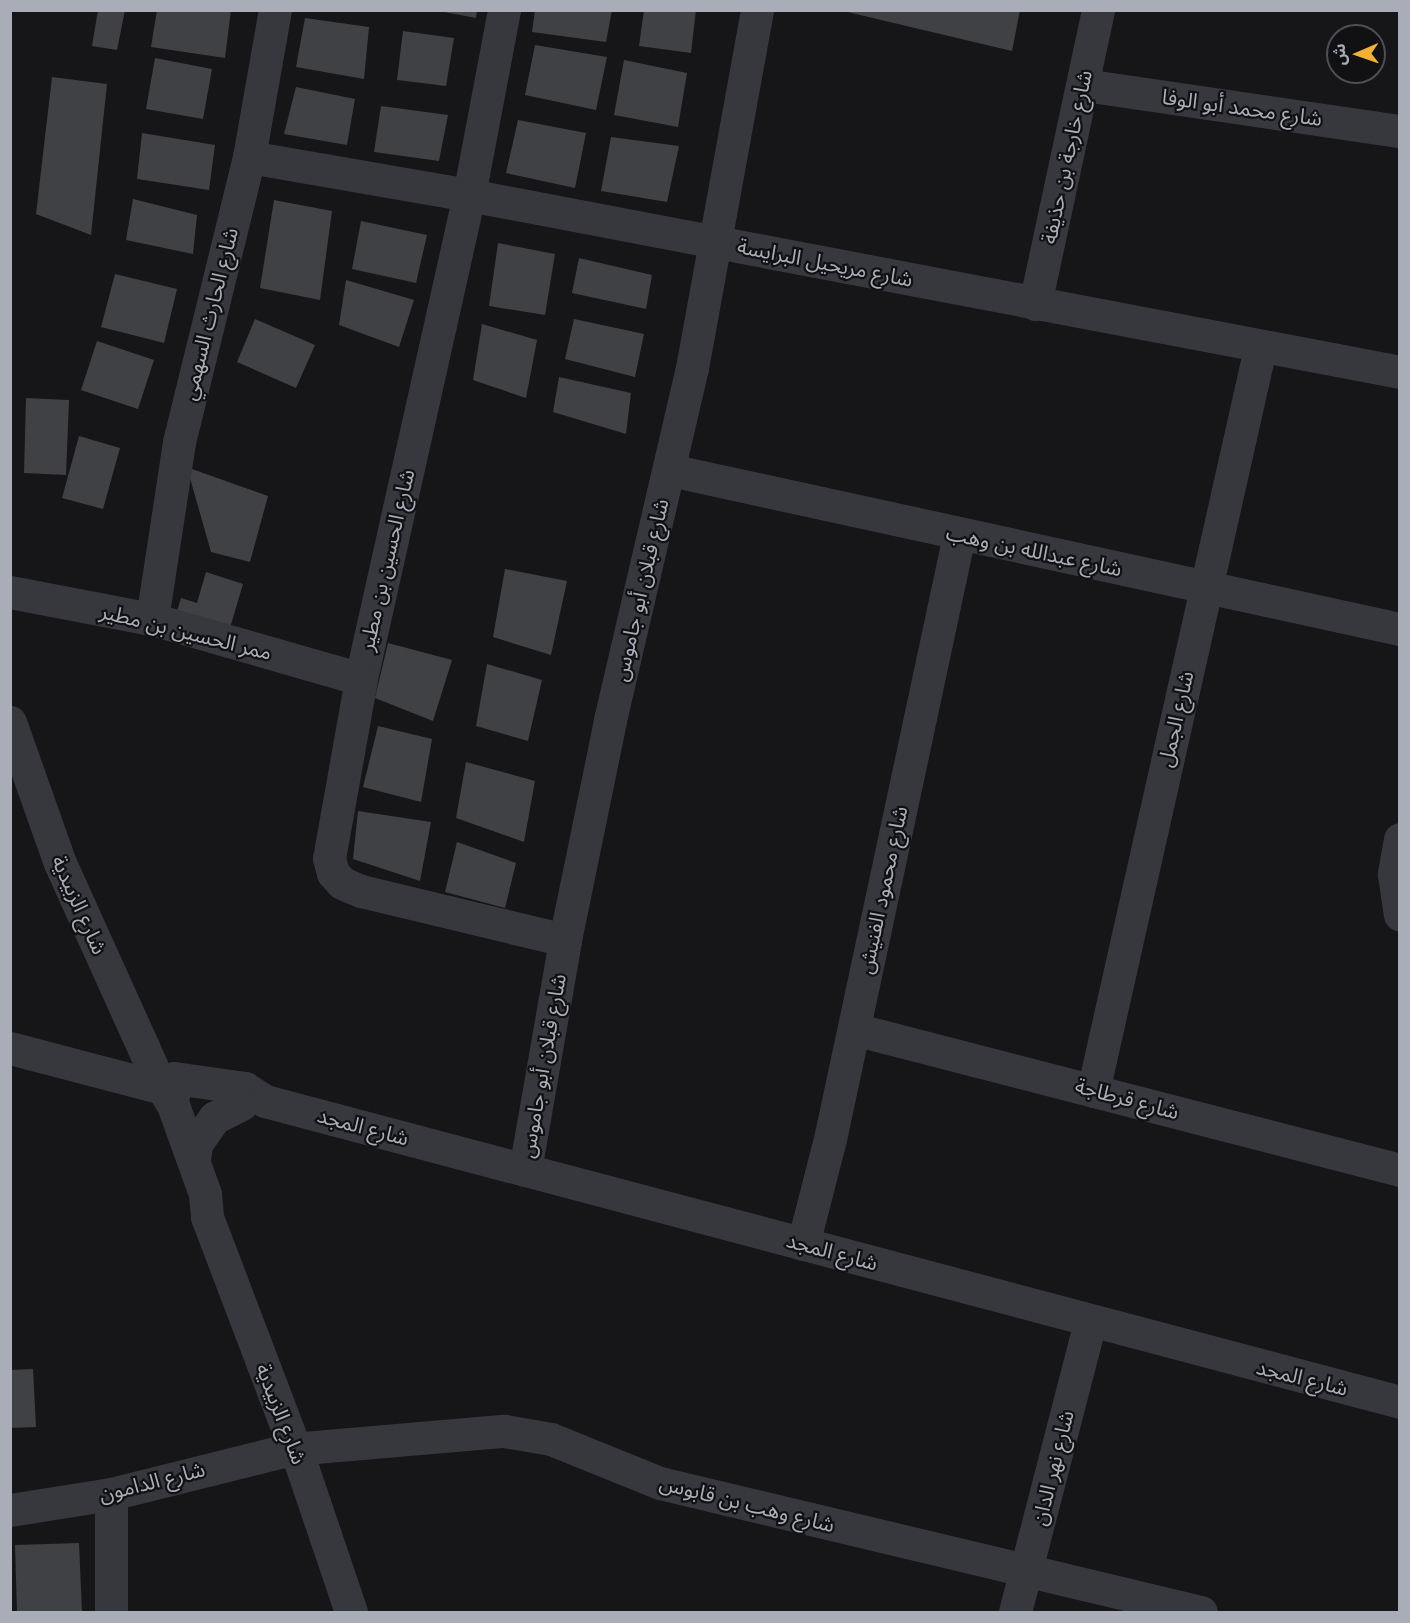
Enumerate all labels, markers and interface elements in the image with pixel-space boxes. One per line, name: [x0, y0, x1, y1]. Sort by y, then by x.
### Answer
north arrow: [1326, 24, 1386, 84]
text: ش: [1330, 43, 1349, 66]
street label: شارع خارجة بن حذيفة: [1036, 68, 1098, 246]
street label: شارع محمد أبو الوفا: [1160, 84, 1324, 132]
street label: شارع الحارث السهمي: [176, 225, 244, 403]
street label: شارع مريحيل البرايسة: [735, 234, 915, 292]
street label: شارع الحسين بن مطير: [354, 467, 420, 653]
street label: شارع قبلان أبو جاموس: [608, 496, 674, 684]
street label: شارع عبدالله بن وهب: [944, 520, 1124, 582]
street label: ممر الحسين بن مطير: [98, 598, 274, 666]
street label: شارع الجمل: [1153, 669, 1199, 769]
street label: شارع محمود الفنيش: [853, 804, 913, 976]
street label: شارع الزبيدية: [46, 852, 112, 958]
street label: شارع قبلان أبو جاموس: [514, 972, 572, 1160]
street label: شارع قرطاجة: [1072, 1073, 1182, 1125]
street label: شارع المجد: [315, 1103, 411, 1151]
street label: شارع المجد: [784, 1228, 880, 1276]
street label: شارع المجد: [1254, 1354, 1350, 1402]
street label: شارع الزبيدية: [250, 1360, 312, 1468]
street label: شارع نهر الدان: [1027, 1408, 1079, 1528]
street label: شارع الدامون: [96, 1457, 208, 1507]
street label: شارع وهب بن قابوس: [657, 1470, 837, 1538]

